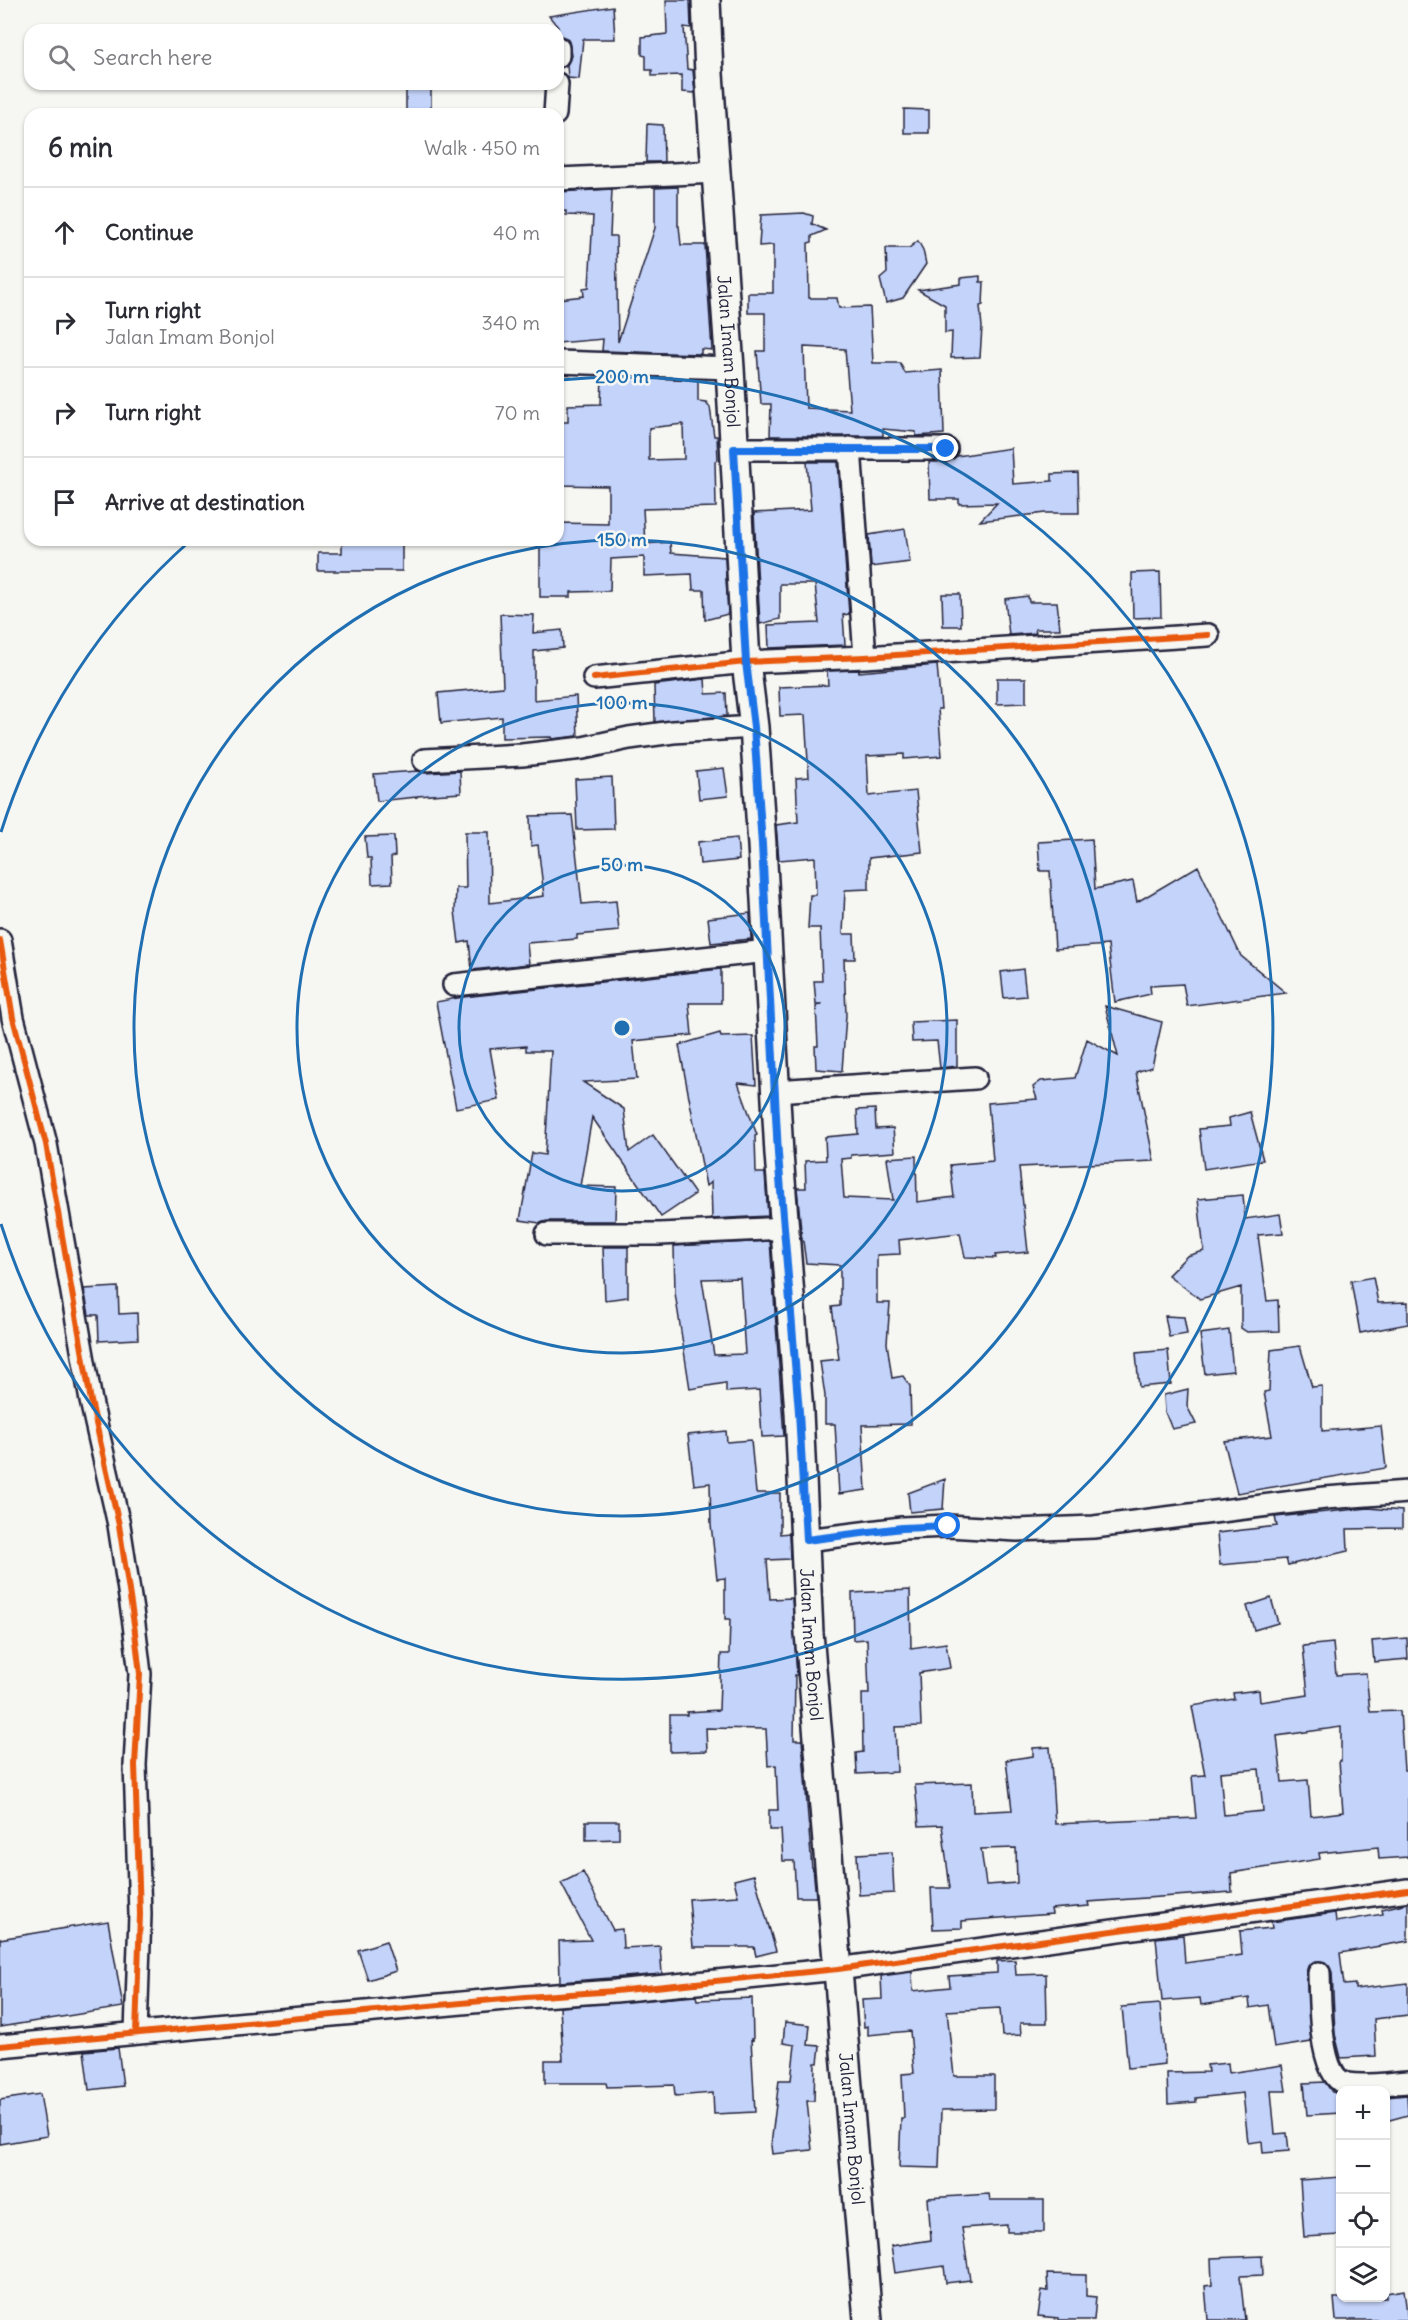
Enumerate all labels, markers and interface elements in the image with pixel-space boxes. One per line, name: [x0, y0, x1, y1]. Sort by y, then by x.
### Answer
search box: [24, 24, 564, 90]
icon: search: [45, 41, 78, 74]
text: Search here: [93, 43, 212, 71]
text: 6 min: [48, 131, 113, 164]
text: Walk · 450 m: [424, 135, 540, 160]
icon: ahead: [48, 216, 81, 249]
text: Continue: [105, 218, 194, 246]
text: 40 m: [493, 220, 540, 245]
street label: Jalan Imam Bonjol: [712, 274, 745, 428]
text: Turn right: [105, 296, 201, 324]
icon: right: [48, 306, 81, 339]
text: 340 m: [482, 310, 540, 335]
text: Jalan Imam Bonjol: [105, 324, 275, 349]
text: 200 m: [595, 365, 649, 388]
icon: right: [48, 396, 81, 429]
text: Turn right: [105, 398, 201, 426]
text: 70 m: [495, 400, 540, 425]
route end: [932, 435, 958, 461]
icon: arrive: [48, 486, 81, 519]
text: Arrive at destination: [105, 488, 305, 516]
text: 150 m: [597, 528, 647, 551]
text: 100 m: [597, 691, 648, 714]
text: 50 m: [601, 853, 643, 876]
centre of rings: [612, 1018, 632, 1038]
route start: [934, 1512, 960, 1538]
street label: Jalan Imam Bonjol: [795, 1568, 828, 1722]
street label: Jalan Imam Bonjol: [834, 2052, 870, 2206]
map controls: [1336, 2086, 1390, 2302]
button: +: [1336, 2086, 1390, 2140]
button: −: [1336, 2140, 1390, 2194]
button: locate: [1336, 2194, 1390, 2248]
button: layers: [1336, 2248, 1390, 2302]

